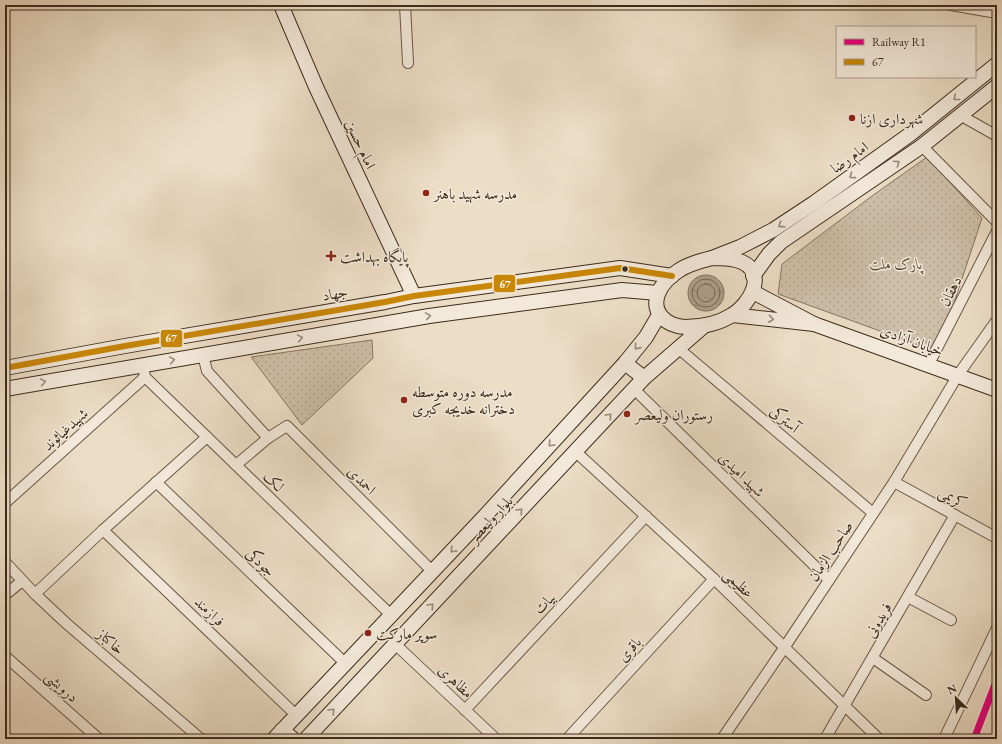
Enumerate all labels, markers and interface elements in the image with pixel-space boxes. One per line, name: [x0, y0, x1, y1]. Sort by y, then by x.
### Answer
legend: [836, 26, 976, 78]
text: Railway R1: [872, 34, 926, 50]
text: 67: [872, 54, 884, 70]
one-way arrow: [953, 93, 960, 100]
place label: شهرداری ازنا: [860, 109, 923, 129]
marker: شهرداری ازنا: [847, 113, 857, 123]
street label: امام حسین: [338, 116, 381, 173]
street label: امام رضا: [826, 137, 874, 180]
one-way arrow: [893, 160, 900, 168]
one-way arrow: [849, 171, 856, 179]
place label: مدرسه شهید باهنر: [432, 184, 517, 204]
marker: مدرسه شهید باهنر: [421, 188, 431, 198]
one-way arrow: [778, 220, 785, 227]
place label: پایگاه بهداشت: [340, 247, 410, 268]
marker: پایگاه بهداشت: [325, 250, 337, 262]
park label: پارک ملت: [869, 254, 924, 275]
unlabelled marker: [620, 264, 630, 274]
street label: دهقان: [934, 273, 966, 309]
line badge: 67: [493, 274, 516, 293]
text: 67: [499, 277, 511, 291]
street label: جهاد: [321, 281, 349, 305]
one-way arrow: [425, 312, 431, 321]
one-way arrow: [768, 315, 774, 324]
street label: خیابان آزادی: [878, 320, 946, 360]
line badge: 67: [160, 329, 183, 348]
text: 67: [165, 331, 177, 345]
one-way arrow: [297, 334, 303, 343]
one-way arrow: [635, 343, 642, 350]
one-way arrow: [168, 356, 175, 365]
one-way arrow: [40, 379, 47, 387]
place label: مدرسه دوره متوسطه دخترانه خدیجه کبری: [412, 382, 515, 418]
marker: مدرسه دوره متوسطه دخترانه خدیجه کبری: [399, 395, 409, 405]
street label: آسترکی: [766, 401, 805, 438]
street label: شهید‌غیاثوند: [38, 404, 92, 455]
place label: رستوران ولیعصر: [633, 405, 713, 425]
marker: رستوران ولیعصر: [622, 409, 632, 419]
one-way arrow: [604, 413, 612, 421]
one-way arrow: [548, 439, 555, 447]
street label: شهید امیدی: [714, 447, 769, 501]
street label: احمدی: [344, 462, 380, 498]
street label: لک: [259, 466, 289, 496]
street label: کریمی: [935, 482, 970, 514]
street label: بلوار ولیعصر: [462, 491, 517, 549]
one-way arrow: [516, 509, 523, 516]
street label: صاحب الزمان: [803, 517, 858, 586]
street label: جودکی: [242, 544, 280, 580]
one-way arrow: [450, 545, 458, 553]
street label: عظیمی: [718, 564, 758, 603]
street label: بیات: [529, 588, 559, 618]
street label: فرازمند: [190, 592, 229, 631]
street label: فریدونی: [860, 599, 896, 642]
one-way arrow: [426, 603, 434, 611]
street label: خاکباز: [92, 623, 129, 658]
place label: سوپر مارکت: [376, 624, 437, 644]
marker: سوپر مارکت: [363, 628, 373, 638]
street label: باقری: [613, 632, 646, 666]
street label: مظاهری: [434, 660, 477, 703]
street label: درویشی: [40, 666, 83, 707]
north arrow: [936, 678, 976, 718]
text: N: [945, 681, 959, 697]
one-way arrow: [328, 708, 335, 716]

